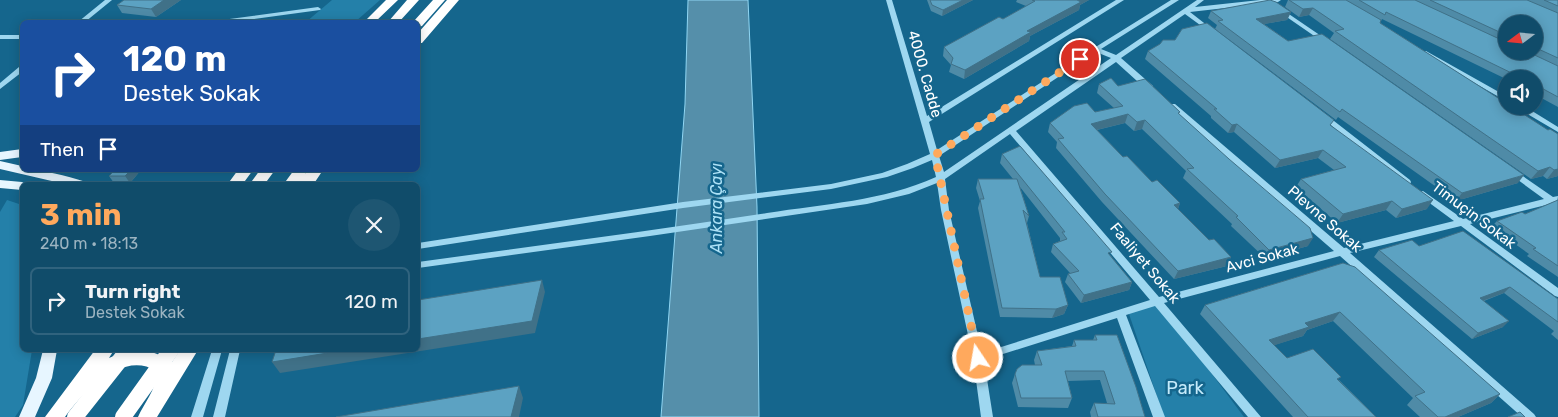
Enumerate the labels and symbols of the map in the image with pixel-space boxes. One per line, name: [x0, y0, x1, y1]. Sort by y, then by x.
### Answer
north arrow: [1498, 15, 1542, 60]
street label: 4000. Cadde: [904, 28, 946, 120]
pin: [1059, 38, 1101, 80]
water label: Ankara Çayı: [707, 163, 726, 254]
street label: Timuçin Sokak: [1428, 177, 1520, 253]
street label: Plevne Sokak: [1284, 182, 1366, 256]
street label: Faaliyet Sokak: [1106, 219, 1184, 307]
street label: Avci Sokak: [1224, 240, 1301, 276]
position arrow: [951, 331, 1003, 383]
park label: Park: [1166, 377, 1204, 399]

